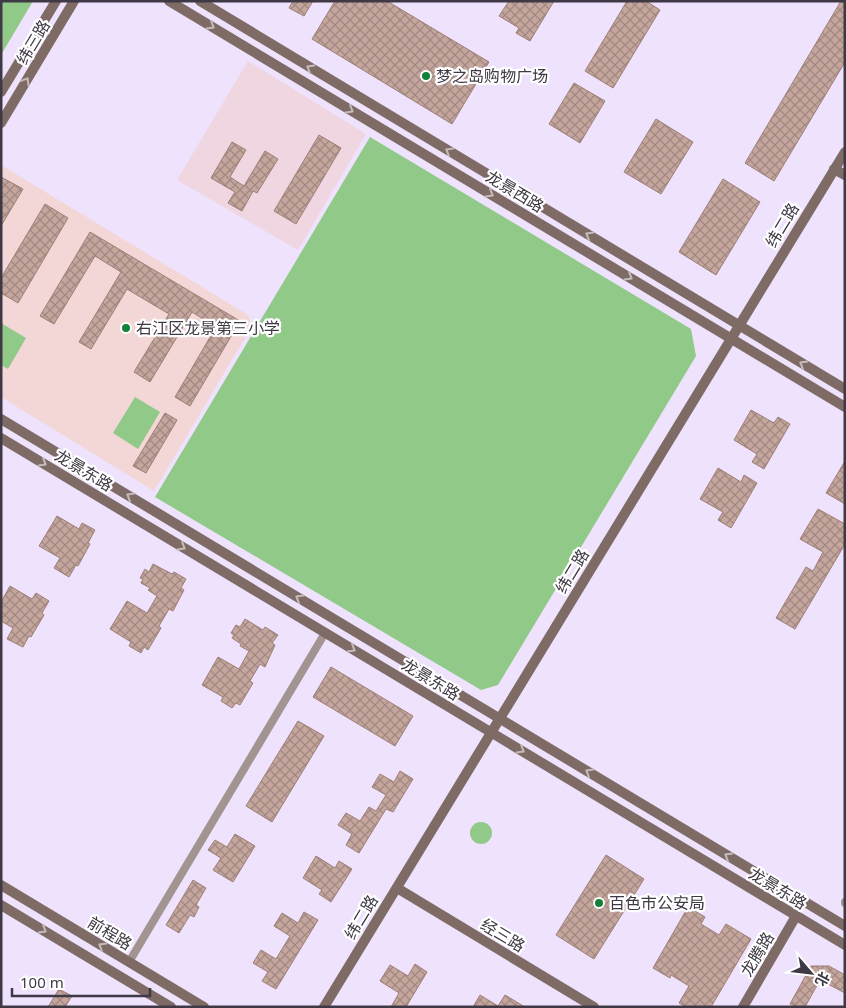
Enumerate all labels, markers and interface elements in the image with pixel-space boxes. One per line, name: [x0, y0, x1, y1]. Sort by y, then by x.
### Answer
street label: 纬三路: [11, 16, 55, 68]
one-way arrow: [205, 20, 214, 30]
one-way arrow: [307, 64, 316, 74]
place label: 梦之岛购物广场: [436, 65, 548, 87]
marker: 梦之岛购物广场: [420, 70, 432, 82]
one-way arrow: [20, 78, 30, 87]
one-way arrow: [345, 103, 354, 113]
one-way arrow: [446, 148, 455, 158]
street label: 龙景西路: [482, 165, 548, 217]
one-way arrow: [484, 187, 493, 197]
street label: 纬二路: [760, 199, 804, 251]
one-way arrow: [585, 232, 594, 242]
one-way arrow: [623, 271, 632, 281]
place label: 右江区龙景第三小学: [136, 317, 280, 339]
marker: 右江区龙景第三小学: [120, 322, 132, 334]
one-way arrow: [799, 361, 808, 371]
street label: 龙景东路: [51, 444, 117, 496]
one-way arrow: [38, 457, 47, 467]
one-way arrow: [127, 493, 136, 503]
one-way arrow: [177, 540, 186, 550]
street label: 纬二路: [550, 545, 594, 597]
one-way arrow: [296, 595, 305, 605]
one-way arrow: [346, 642, 355, 652]
street label: 龙景东路: [398, 653, 464, 705]
one-way arrow: [515, 744, 524, 754]
one-way arrow: [585, 769, 594, 779]
one-way arrow: [724, 852, 733, 862]
street label: 龙景东路: [745, 862, 811, 914]
street label: 纬二路: [339, 891, 383, 943]
place label: 百色市公安局: [609, 892, 705, 914]
marker: 百色市公安局: [593, 897, 605, 909]
street label: 前程路: [84, 911, 136, 955]
street label: 经三路: [477, 913, 529, 957]
one-way arrow: [38, 924, 47, 934]
street label: 龙腾路: [735, 928, 779, 980]
one-way arrow: [99, 942, 108, 952]
north arrow: [786, 948, 836, 998]
scale bar: [12, 966, 150, 998]
text: 北: [811, 969, 835, 990]
text: 100 m: [20, 972, 64, 992]

